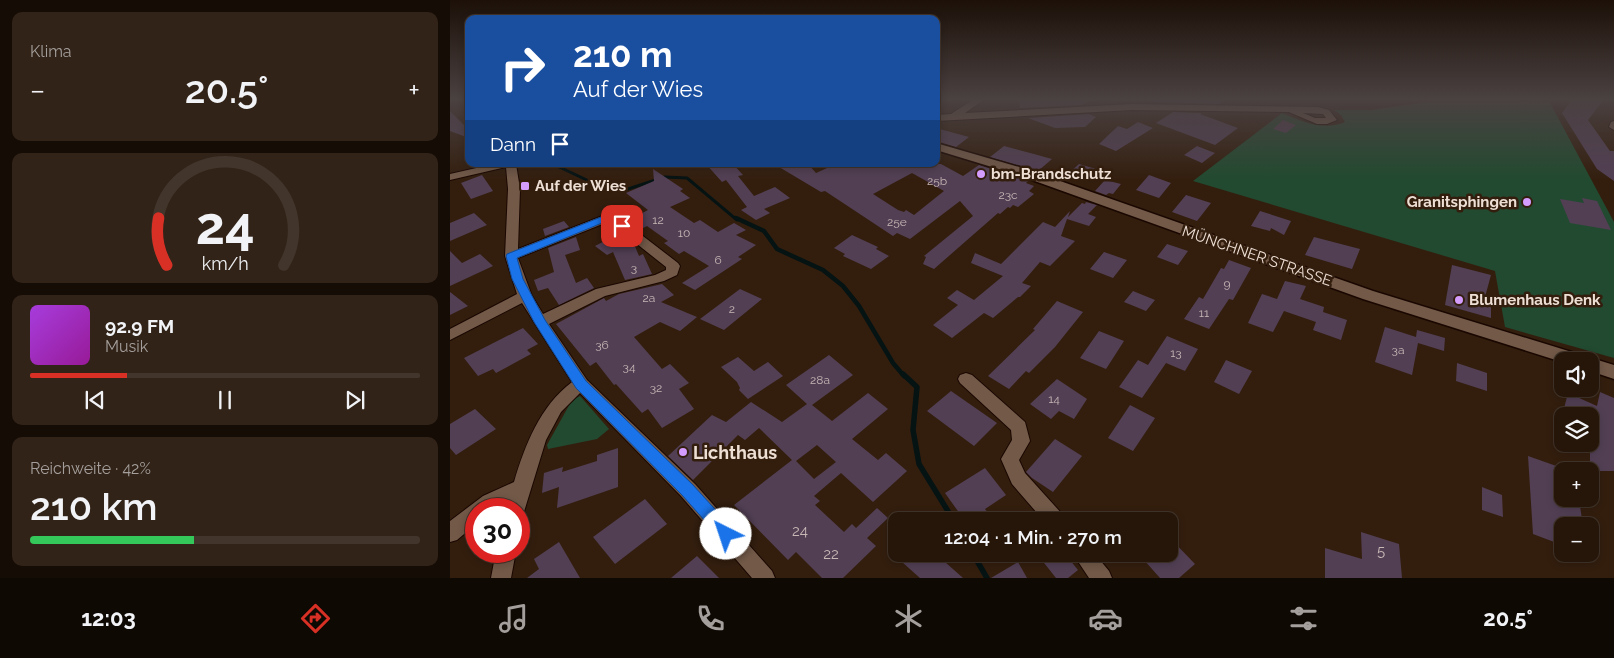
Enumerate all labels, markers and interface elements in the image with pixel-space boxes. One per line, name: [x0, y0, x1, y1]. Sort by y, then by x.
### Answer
text: 210 m: [573, 34, 673, 75]
icon: right: [490, 35, 555, 100]
text: Klima: [30, 42, 72, 61]
text: 20.5°: [185, 67, 269, 112]
text: −: [30, 74, 45, 107]
text: +: [408, 74, 420, 107]
text: Auf der Wies: [573, 76, 703, 102]
icon: arrive: [546, 130, 574, 158]
text: Dann: [490, 133, 536, 155]
place label: bm-Brandschutz: [991, 165, 1111, 183]
marker: bm-Brandschutz: [975, 168, 987, 180]
house number: 25b: [927, 174, 947, 188]
place label: Auf der Wies: [535, 177, 626, 195]
marker: Auf der Wies: [519, 180, 531, 192]
house number: 23c: [998, 188, 1018, 202]
place label: Granitsphingen: [1407, 193, 1517, 211]
text: 24: [195, 195, 255, 256]
marker: Granitsphingen: [1521, 196, 1533, 208]
pin: [601, 205, 643, 247]
icon: arrive: [608, 212, 636, 240]
house number: 12: [652, 213, 664, 227]
house number: 25e: [887, 215, 907, 229]
street label: MÜNCHNER STRASSE: [1180, 221, 1335, 290]
house number: 10: [678, 226, 690, 240]
text: km/h: [201, 253, 249, 274]
house number: 6: [714, 253, 722, 267]
house number: 3: [631, 261, 637, 275]
house number: 9: [1223, 277, 1231, 291]
house number: 2a: [643, 291, 655, 305]
place label: Blumenhaus Denk: [1469, 291, 1601, 309]
marker: Blumenhaus Denk: [1453, 294, 1465, 306]
house number: 2: [729, 302, 735, 316]
house number: 11: [1199, 306, 1209, 320]
text: 92.9 FM: [105, 315, 174, 337]
text: Musik: [105, 337, 148, 356]
house number: 36: [595, 338, 609, 352]
house number: 3a: [1392, 343, 1404, 357]
house number: 13: [1170, 346, 1182, 360]
map controls: [1554, 352, 1599, 562]
button: sound: [1554, 352, 1599, 397]
house number: 34: [623, 360, 636, 374]
house number: 28a: [810, 373, 830, 387]
house number: 32: [650, 381, 662, 395]
icon: previous: [81, 386, 109, 414]
icon: pause: [211, 386, 239, 414]
icon: next: [341, 386, 369, 414]
house number: 14: [1048, 392, 1060, 406]
button: layers: [1554, 407, 1599, 452]
place label: Lichthaus: [693, 442, 777, 463]
marker: Lichthaus: [677, 446, 689, 458]
text: Reichweite · 42%: [30, 459, 151, 478]
button: +: [1554, 462, 1599, 507]
text: 210 km: [30, 484, 158, 529]
speed limit sign: 30: [465, 498, 530, 563]
position arrow: [699, 507, 751, 559]
button: −: [1554, 517, 1599, 562]
house number: 24: [792, 522, 808, 540]
text: 12:04 · 1 Min. · 270 m: [944, 526, 1122, 548]
house number: 5: [1377, 542, 1385, 560]
house number: 22: [823, 545, 839, 563]
icon: directions: [298, 601, 333, 636]
icon: music: [496, 601, 531, 636]
icon: phone: [693, 601, 728, 636]
icon: climate: [891, 601, 926, 636]
icon: car: [1088, 601, 1123, 636]
icon: filters: [1286, 601, 1321, 636]
text: 12:03: [81, 605, 136, 631]
text: 20.5°: [1483, 605, 1533, 631]

